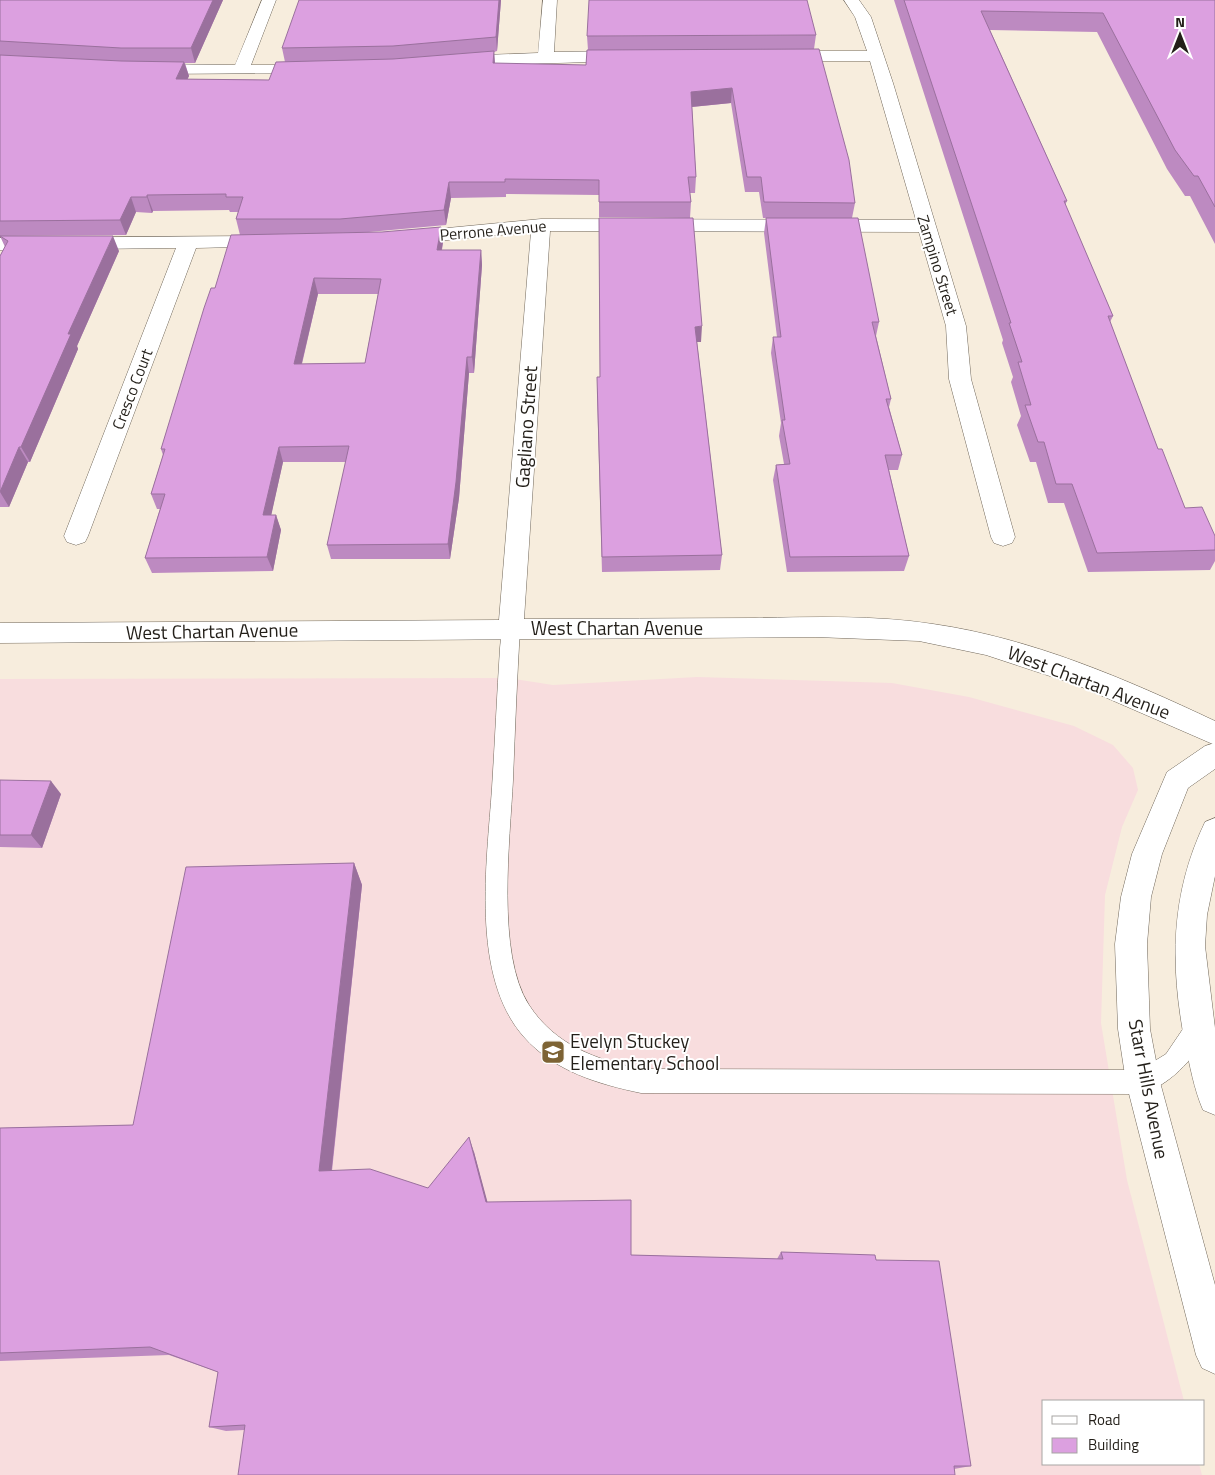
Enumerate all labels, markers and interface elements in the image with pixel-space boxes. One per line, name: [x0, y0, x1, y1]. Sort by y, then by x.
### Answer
north arrow: [1155, 10, 1205, 60]
text: N: [1175, 11, 1185, 32]
street label: Zampino Street: [911, 212, 965, 318]
street label: Perrone Avenue: [439, 213, 547, 247]
street label: Cresco Court: [106, 345, 159, 433]
street label: Gagliano Street: [507, 365, 544, 489]
street label: West Chartan Avenue: [531, 613, 703, 642]
street label: West Chartan Avenue: [126, 614, 298, 647]
street label: West Chartan Avenue: [1004, 637, 1175, 726]
street label: Starr Hills Avenue: [1122, 1017, 1177, 1161]
place label: Evelyn Stuckey Elementary School: [570, 1026, 719, 1077]
school or university icon: Evelyn Stuckey Elementary School: [540, 1039, 566, 1065]
legend: [1042, 1400, 1205, 1465]
text: Road: [1088, 1408, 1120, 1431]
text: Building: [1088, 1433, 1139, 1456]

